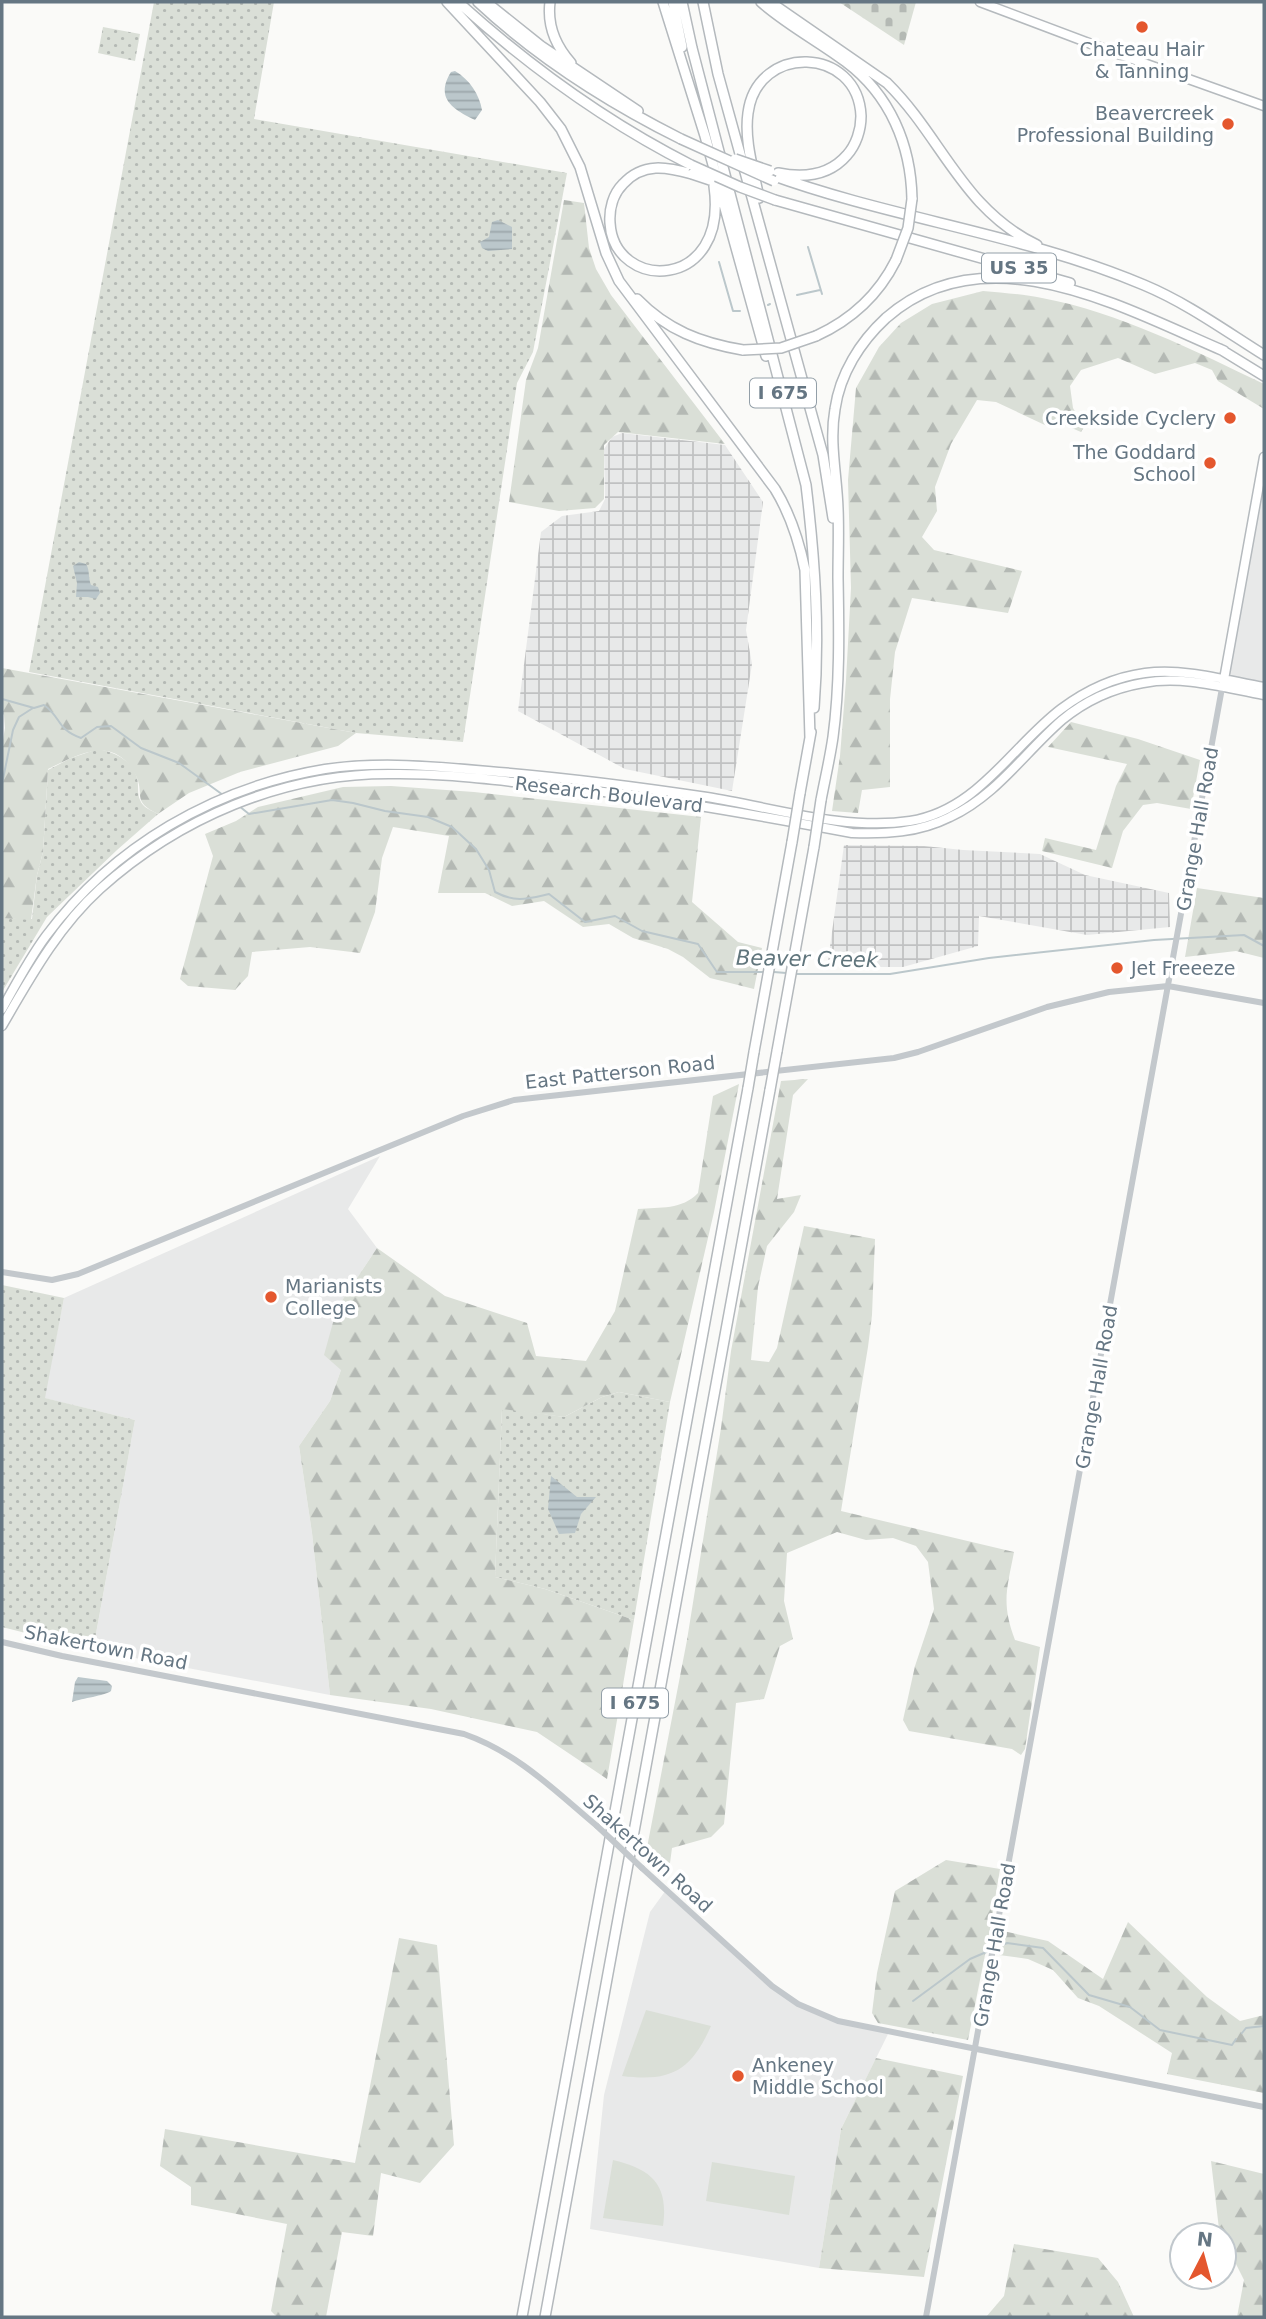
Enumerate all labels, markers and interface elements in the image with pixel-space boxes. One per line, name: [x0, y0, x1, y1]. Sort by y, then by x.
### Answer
marker: Chateau Hair & Tanning: [1134, 19, 1150, 35]
place label: Chateau Hair & Tanning: [1080, 38, 1205, 82]
place label: Beavercreek Professional Building: [1017, 102, 1214, 146]
marker: Beavercreek Professional Building: [1220, 116, 1236, 132]
road number: US 35: [982, 254, 1056, 282]
road number: I 675: [750, 379, 816, 408]
place label: Creekside Cyclery: [1045, 407, 1216, 429]
marker: Creekside Cyclery: [1222, 410, 1238, 426]
place label: The Goddard School: [1072, 441, 1196, 485]
marker: The Goddard School: [1202, 455, 1218, 471]
street label: Grange Hall Road: [1172, 745, 1222, 913]
street label: Research Boulevard: [514, 772, 704, 816]
water label: Beaver Creek: [736, 946, 879, 972]
place label: Jet Freeeze: [1130, 957, 1235, 979]
marker: Jet Freeeze: [1109, 960, 1125, 976]
street label: East Patterson Road: [524, 1051, 716, 1093]
place label: Marianists College: [285, 1275, 382, 1319]
marker: Marianists College: [263, 1289, 279, 1305]
street label: Grange Hall Road: [1071, 1303, 1121, 1471]
street label: Shakertown Road: [22, 1620, 190, 1674]
road number: I 675: [602, 1688, 668, 1718]
street label: Shakertown Road: [579, 1789, 717, 1917]
street label: Grange Hall Road: [969, 1861, 1019, 2029]
place label: Ankeney Middle School: [752, 2054, 884, 2098]
marker: Ankeney Middle School: [730, 2068, 746, 2084]
north arrow: [1168, 2221, 1238, 2291]
text: N: [1196, 2227, 1214, 2251]

